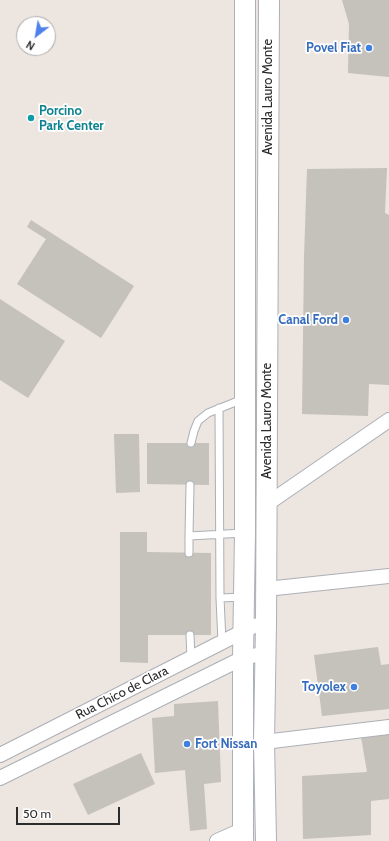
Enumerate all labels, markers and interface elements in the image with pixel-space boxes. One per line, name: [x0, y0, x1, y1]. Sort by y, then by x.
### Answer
north arrow: [16, 16, 56, 56]
text: N: [23, 37, 37, 53]
street label: Avenida Lauro Monte: [260, 39, 276, 155]
place label: Povel Fiat: [306, 40, 361, 56]
marker: Povel Fiat: [364, 43, 374, 53]
place label: Porcino Park Center: [39, 103, 104, 134]
marker: Porcino Park Center: [26, 113, 36, 123]
place label: Canal Ford: [278, 312, 338, 328]
marker: Canal Ford: [341, 315, 351, 325]
street label: Avenida Lauro Monte: [259, 363, 275, 479]
street label: Rua Chico de Clara: [73, 663, 171, 723]
place label: Toyolex: [302, 679, 346, 695]
marker: Toyolex: [349, 682, 359, 692]
place label: Fort Nissan: [195, 736, 257, 752]
marker: Fort Nissan: [182, 739, 192, 749]
scale bar: [18, 799, 122, 825]
text: 50 m: [23, 806, 51, 821]

